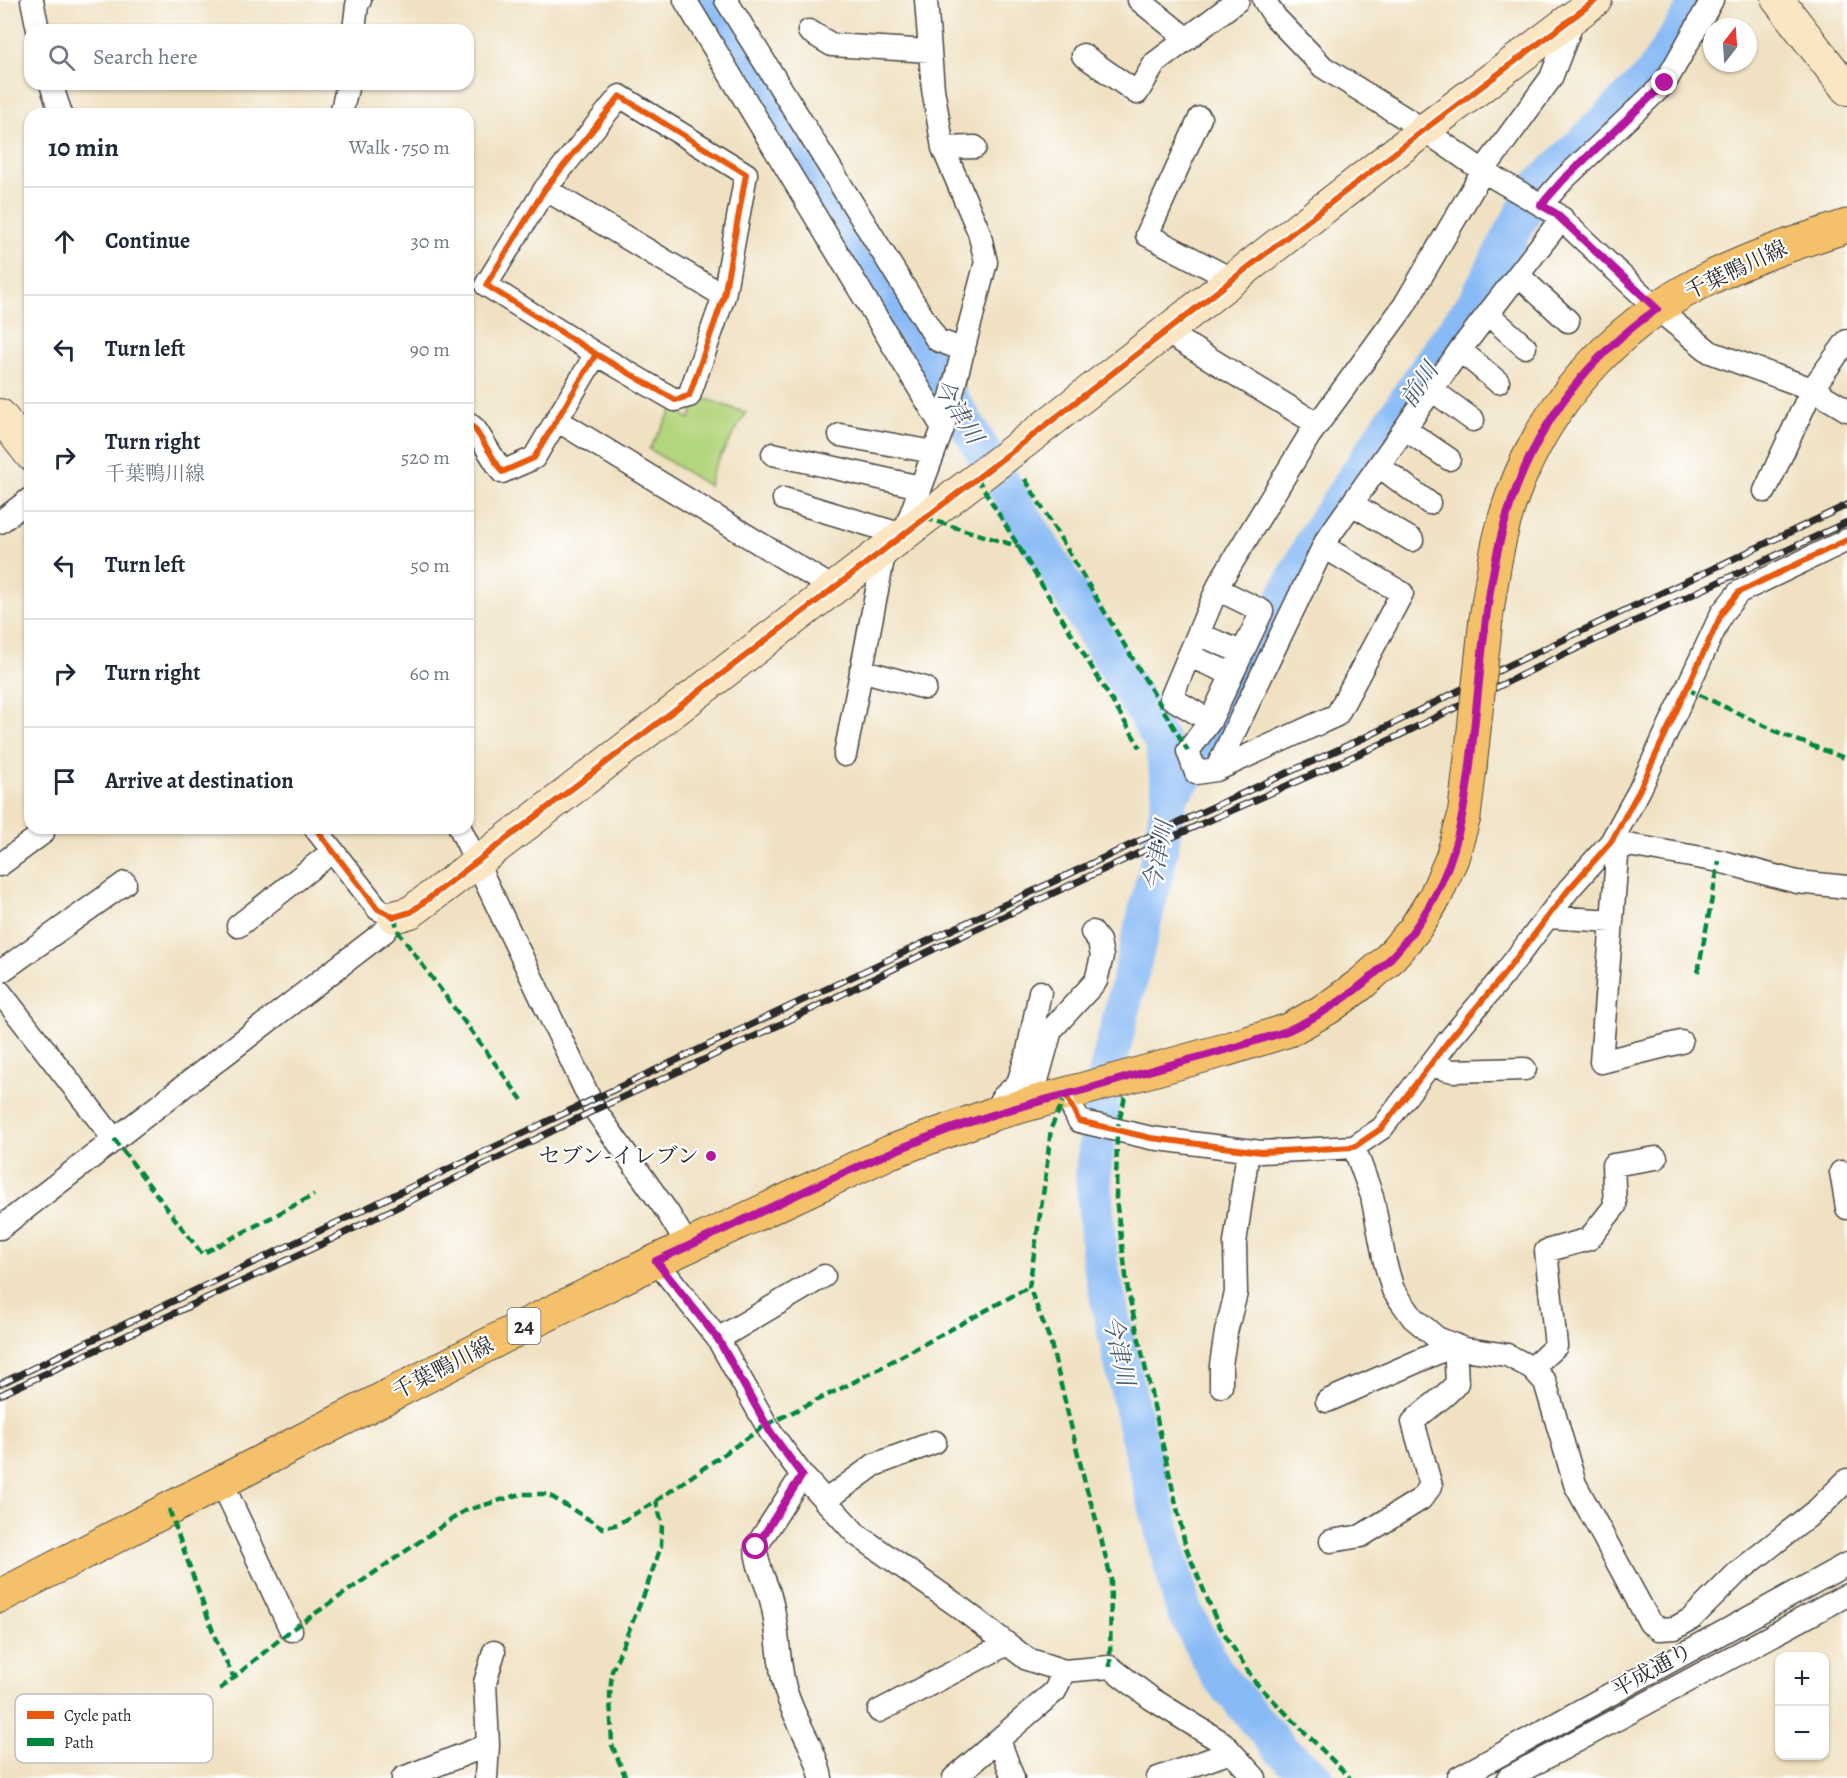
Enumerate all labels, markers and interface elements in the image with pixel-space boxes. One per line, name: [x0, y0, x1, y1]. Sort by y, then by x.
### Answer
north arrow: [1703, 18, 1757, 72]
search box: [24, 24, 474, 90]
icon: search: [45, 41, 78, 74]
text: Search here: [93, 42, 198, 72]
route end: [1651, 69, 1677, 95]
text: 10 min: [48, 130, 119, 165]
text: Walk · 750 m: [349, 134, 450, 161]
icon: ahead: [48, 225, 81, 258]
text: Continue: [105, 226, 190, 256]
text: 30 m: [410, 228, 450, 255]
street label: 千葉鴨川線: [1680, 233, 1792, 307]
icon: left: [48, 333, 81, 366]
text: Turn left: [105, 334, 185, 364]
text: 90 m: [410, 336, 450, 363]
water label: 前川: [1392, 354, 1447, 414]
water label: 今津川: [925, 372, 992, 453]
text: Turn right: [105, 427, 201, 457]
icon: right: [48, 441, 81, 474]
text: 520 m: [401, 444, 450, 471]
text: 千葉鴨川線: [105, 460, 205, 487]
icon: left: [48, 549, 81, 582]
text: Turn left: [105, 550, 185, 580]
text: 50 m: [410, 552, 450, 579]
icon: right: [48, 657, 81, 690]
text: Turn right: [105, 658, 201, 688]
text: 60 m: [410, 660, 450, 687]
icon: arrive: [48, 765, 81, 798]
text: Arrive at destination: [105, 766, 294, 796]
water label: 今津川: [1135, 815, 1181, 894]
place label: セブン-イレブン: [538, 1141, 699, 1171]
marker: セブン-イレブン: [704, 1149, 718, 1163]
road number: 24: [508, 1308, 540, 1344]
water label: 今津川: [1096, 1311, 1143, 1391]
street label: 千葉鴨川線: [387, 1330, 499, 1406]
route start: [742, 1533, 768, 1559]
street label: 平成通り: [1606, 1636, 1698, 1704]
map controls: [1775, 1652, 1829, 1760]
button: +: [1775, 1652, 1829, 1706]
legend: [15, 1694, 213, 1763]
text: Cycle path: [64, 1705, 132, 1727]
button: −: [1775, 1706, 1829, 1760]
text: Path: [64, 1732, 94, 1754]

